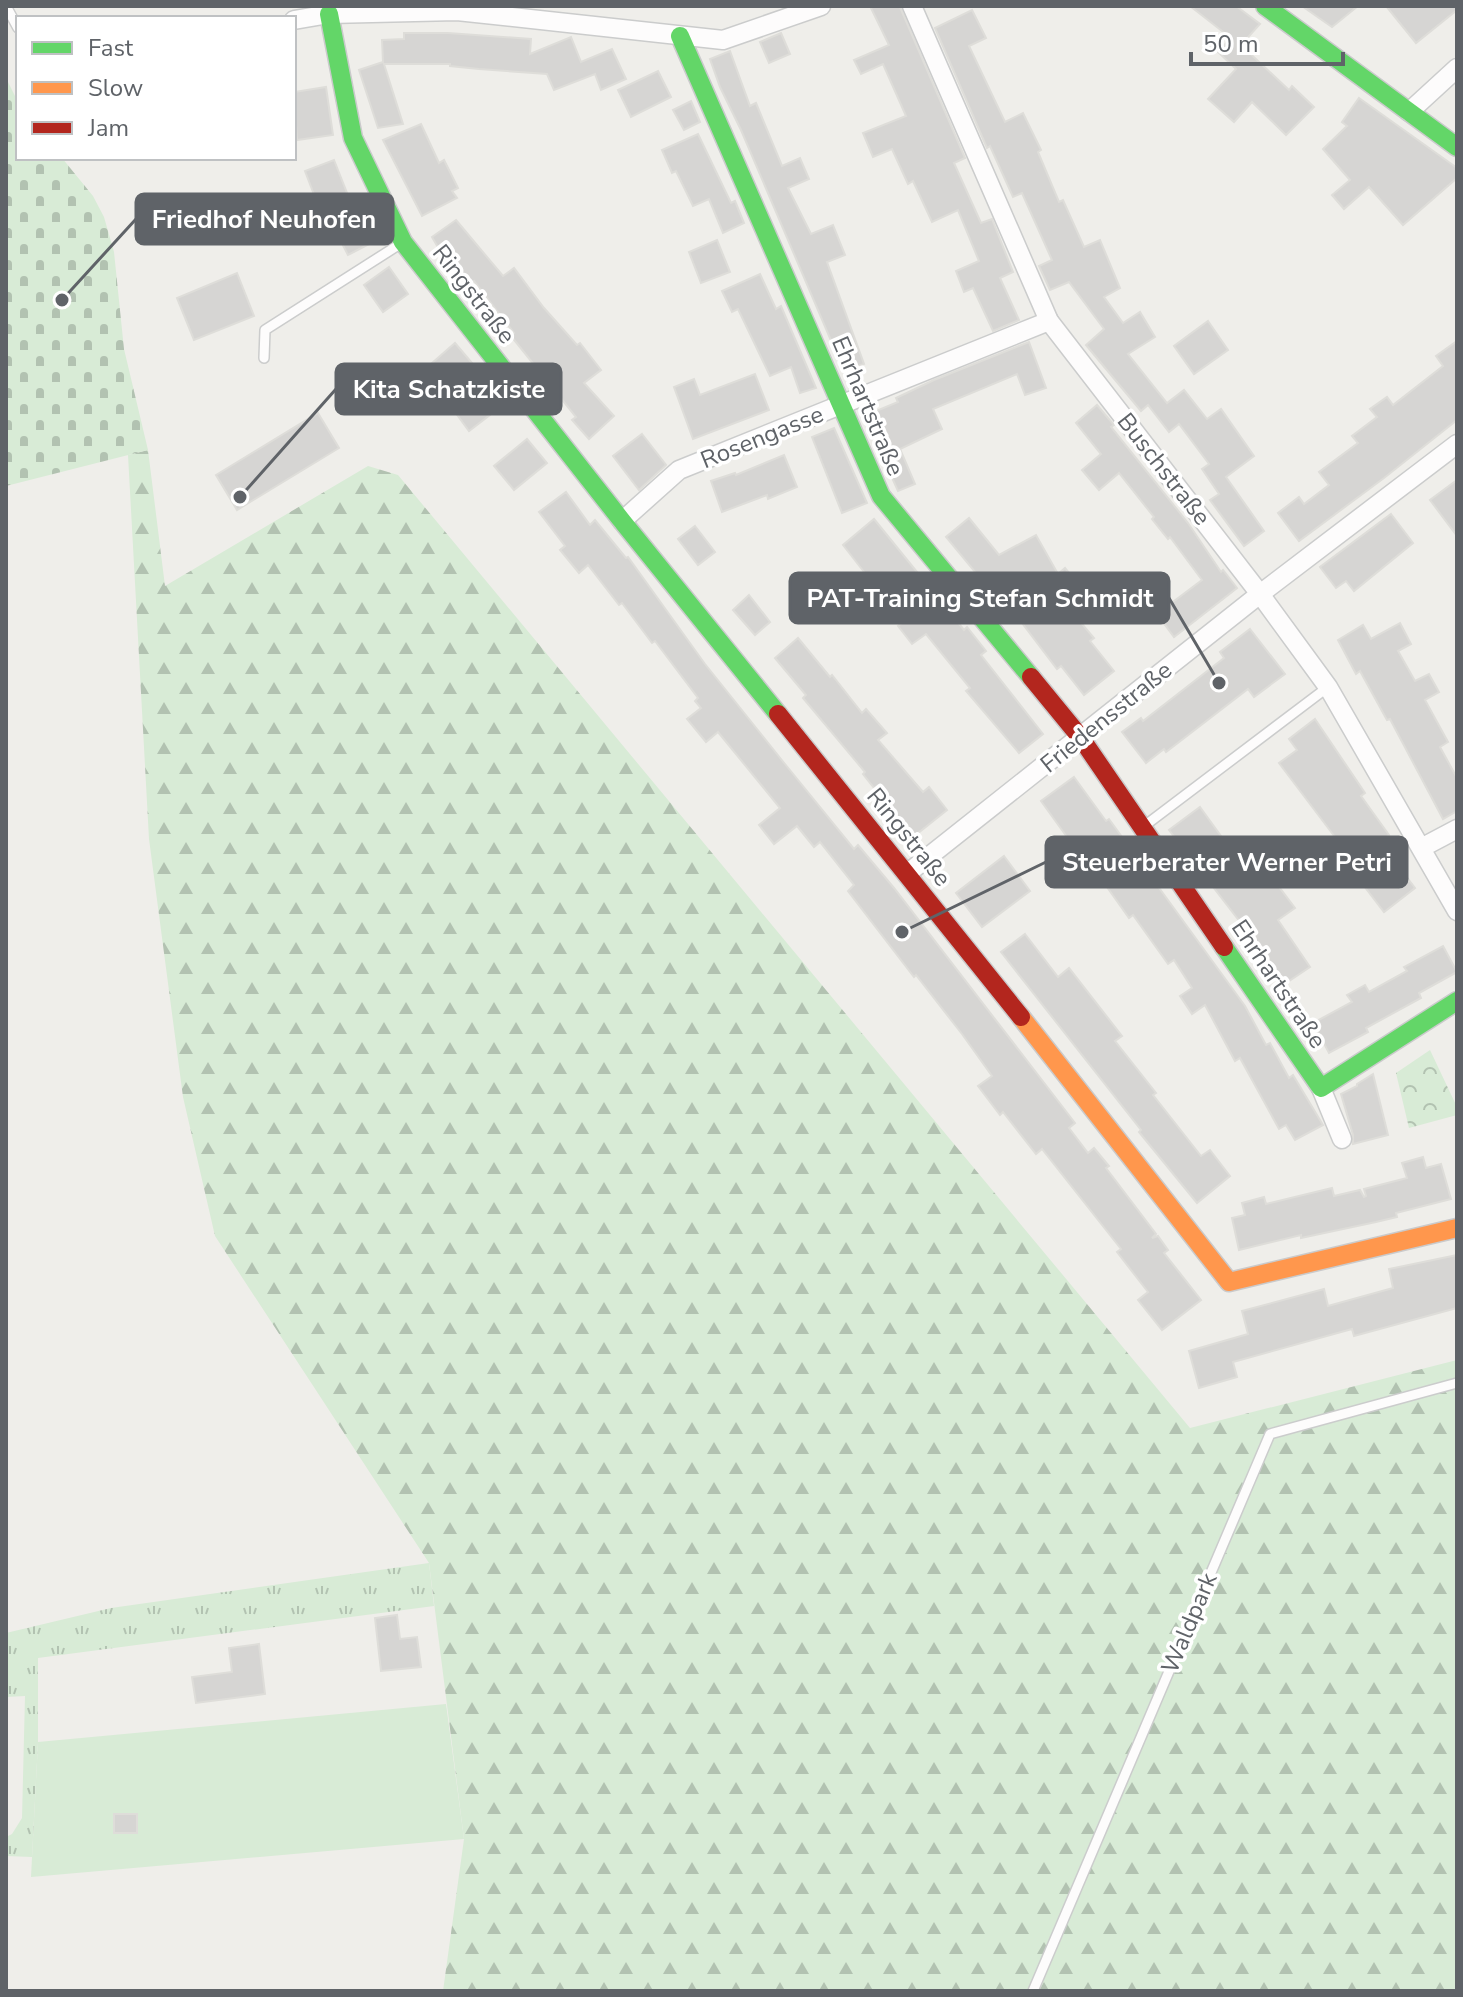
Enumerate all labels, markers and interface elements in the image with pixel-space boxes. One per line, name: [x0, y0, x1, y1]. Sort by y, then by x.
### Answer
legend: [16, 16, 296, 160]
scale bar: [1191, 16, 1343, 66]
text: 50 m: [1203, 28, 1259, 60]
text: Fast: [88, 32, 134, 64]
text: Slow: [88, 72, 143, 104]
text: Jam: [87, 112, 129, 144]
callout: Friedhof Neuhofen: [136, 194, 393, 244]
text: Friedhof Neuhofen: [152, 202, 376, 237]
street label: Ringstraße: [425, 238, 523, 350]
street label: Ehrhartstraße: [824, 331, 912, 481]
callout: Kita Schatzkiste: [336, 364, 561, 414]
text: Kita Schatzkiste: [353, 372, 545, 407]
street label: Rosengasse: [696, 398, 828, 476]
street label: Buschstraße: [1110, 406, 1218, 532]
callout: PAT-Training Stefan Schmidt: [790, 573, 1169, 623]
text: PAT-Training Stefan Schmidt: [807, 581, 1154, 616]
street label: Friedensstraße: [1034, 654, 1178, 780]
street label: Ringstraße: [859, 781, 959, 893]
callout: Steuerberater Werner Petri: [1046, 837, 1407, 887]
text: Steuerberater Werner Petri: [1062, 845, 1392, 880]
street label: Ehrhartstraße: [1224, 913, 1334, 1055]
street label: Waldpark: [1154, 1567, 1225, 1678]

